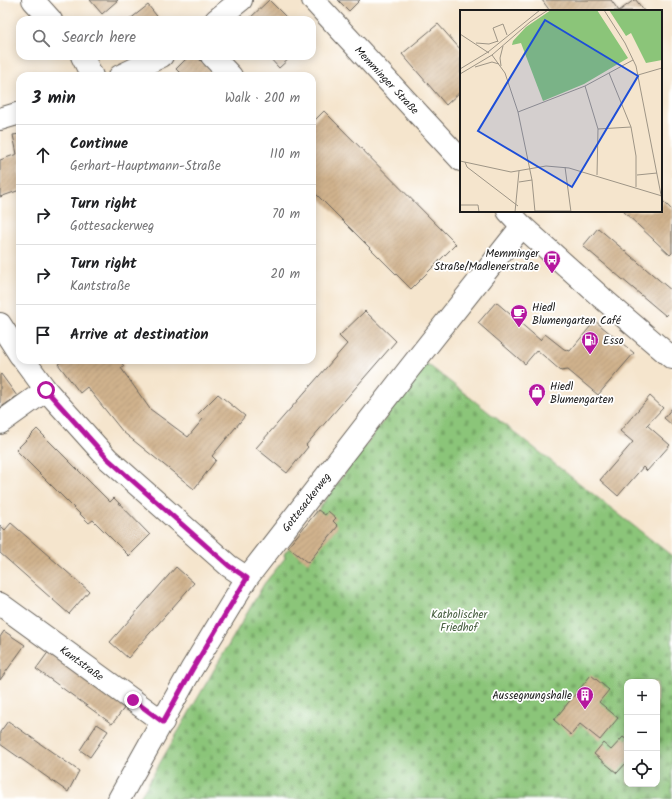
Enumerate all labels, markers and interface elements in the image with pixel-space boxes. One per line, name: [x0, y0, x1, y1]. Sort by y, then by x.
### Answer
inset map: [460, 10, 662, 212]
search box: [16, 16, 316, 60]
text: Search here: [62, 26, 136, 50]
icon: search: [30, 27, 52, 49]
street label: Memminger Straße: [350, 42, 423, 119]
text: 3 min: [32, 85, 76, 112]
text: Walk · 200 m: [225, 88, 300, 109]
text: Continue: [70, 132, 128, 156]
icon: ahead: [32, 144, 54, 166]
text: 110 m: [270, 144, 300, 165]
text: Gerhart-Hauptmann-Straße: [70, 156, 221, 177]
text: Turn right: [70, 192, 137, 216]
icon: right: [32, 204, 54, 226]
text: 70 m: [272, 204, 300, 225]
text: Gottesackerweg: [70, 216, 154, 237]
place label: Memminger Straße/Madlenerstraße: [434, 245, 540, 276]
bus stop icon: Memminger Straße/Madlenerstraße: [542, 249, 562, 274]
text: Turn right: [70, 252, 137, 276]
icon: right: [32, 264, 54, 286]
text: 20 m: [270, 264, 300, 285]
text: Kantstraße: [70, 276, 130, 297]
place label: Hiedl Blumengarten Café: [532, 299, 622, 330]
cafe icon: Hiedl Blumengarten Café: [509, 303, 529, 328]
text: Arrive at destination: [70, 323, 209, 347]
icon: arrive: [32, 324, 54, 346]
fuel station icon: Esso: [580, 330, 600, 355]
place label: Esso: [603, 332, 624, 350]
place label: Hiedl Blumengarten: [550, 378, 614, 409]
route start: [37, 381, 55, 399]
shop icon: Hiedl Blumengarten: [527, 382, 547, 407]
street label: Gottesackerweg: [278, 469, 336, 536]
park label: Katholischer Friedhof: [431, 606, 488, 637]
street label: Kantstraße: [56, 642, 107, 686]
map controls: [624, 679, 660, 787]
button: +: [624, 679, 660, 715]
building icon: Aussegnungshalle: [575, 685, 595, 710]
place label: Aussegnungshalle: [492, 687, 572, 705]
route end: [124, 691, 142, 709]
button: −: [624, 715, 660, 751]
button: locate: [624, 751, 660, 787]

